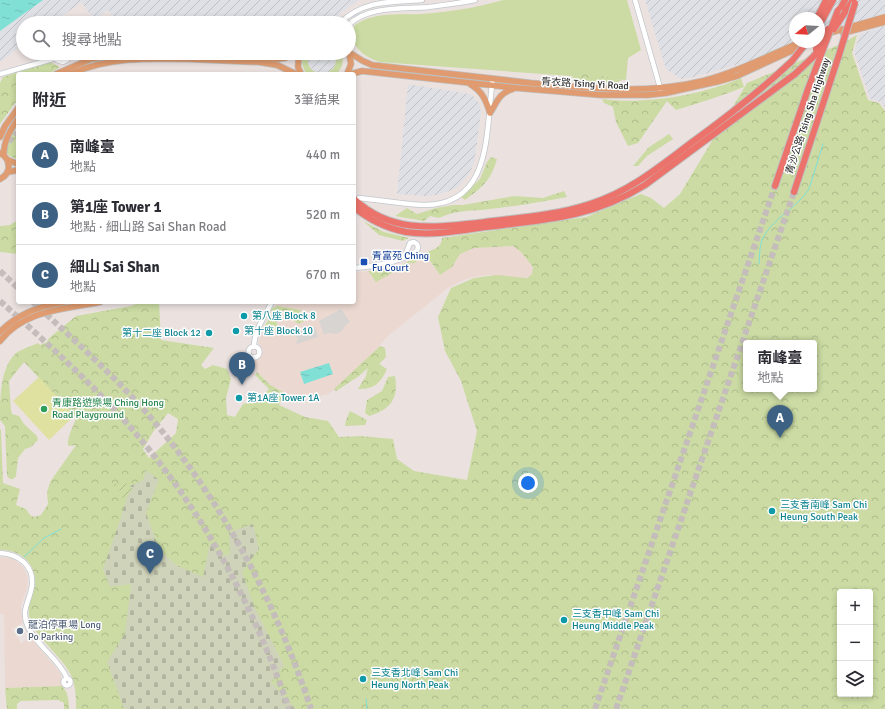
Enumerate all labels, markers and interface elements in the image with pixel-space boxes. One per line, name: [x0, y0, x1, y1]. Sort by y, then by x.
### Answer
north arrow: [789, 12, 825, 48]
search box: [16, 16, 356, 60]
icon: search: [30, 27, 52, 49]
text: 搜尋地點: [62, 31, 122, 49]
street label: 青沙公路 Tsing Sha Highway: [784, 56, 833, 176]
street label: 青衣路 Tsing Yi Road: [541, 76, 629, 92]
text: 附近: [32, 90, 66, 111]
text: 3筆結果: [294, 92, 340, 108]
text: 南峰臺: [70, 138, 115, 156]
text: A: [41, 147, 49, 163]
text: 440 m: [306, 147, 340, 163]
text: 地點: [70, 159, 96, 175]
text: 第1座 Tower 1: [70, 198, 162, 216]
text: B: [41, 207, 49, 223]
text: 520 m: [306, 207, 340, 223]
text: 地點 · 細山路 Sai Shan Road: [70, 219, 226, 235]
place label: 青富苑 Ching Fu Court: [372, 250, 429, 274]
marker: 青富苑 Ching Fu Court: [359, 257, 369, 267]
text: 細山 Sai Shan: [70, 258, 160, 276]
text: C: [41, 267, 49, 283]
text: 670 m: [306, 267, 340, 283]
text: 地點: [70, 279, 96, 295]
place label: 第八座 Block 8: [252, 310, 316, 322]
marker: 第八座 Block 8: [239, 311, 249, 321]
place label: 第十座 Block 10: [244, 325, 313, 337]
marker: 第十座 Block 10: [231, 326, 241, 336]
place label: 第十二座 Block 12: [122, 327, 201, 339]
marker: 第十二座 Block 12: [204, 328, 214, 338]
popup: [743, 340, 817, 392]
text: 南峰臺: [757, 349, 803, 367]
pin: B: [229, 352, 255, 385]
text: 地點: [757, 370, 784, 386]
place label: 第1A座 Tower 1A: [247, 392, 319, 404]
marker: 第1A座 Tower 1A: [234, 393, 244, 403]
place label: 青康路遊樂場 Ching Hong Road Playground: [52, 397, 164, 421]
marker: 青康路遊樂場 Ching Hong Road Playground: [39, 404, 49, 414]
pin: A: [767, 405, 793, 438]
your location: [518, 473, 538, 493]
place label: 三支香南峰 Sam Chi Heung South Peak: [780, 499, 867, 523]
marker: 三支香南峰 Sam Chi Heung South Peak: [767, 506, 777, 516]
pin: C: [137, 541, 163, 574]
map controls: [837, 589, 873, 697]
button: +: [837, 589, 873, 625]
place label: 三支香中峰 Sam Chi Heung Middle Peak: [572, 608, 659, 632]
marker: 三支香中峰 Sam Chi Heung Middle Peak: [559, 615, 569, 625]
place label: 龍泊停車場 Long Po Parking: [28, 619, 101, 643]
button: −: [837, 625, 873, 661]
marker: 龍泊停車場 Long Po Parking: [15, 626, 25, 636]
button: layers: [837, 661, 873, 697]
place label: 三支香北峰 Sam Chi Heung North Peak: [371, 667, 458, 691]
marker: 三支香北峰 Sam Chi Heung North Peak: [358, 674, 368, 684]

